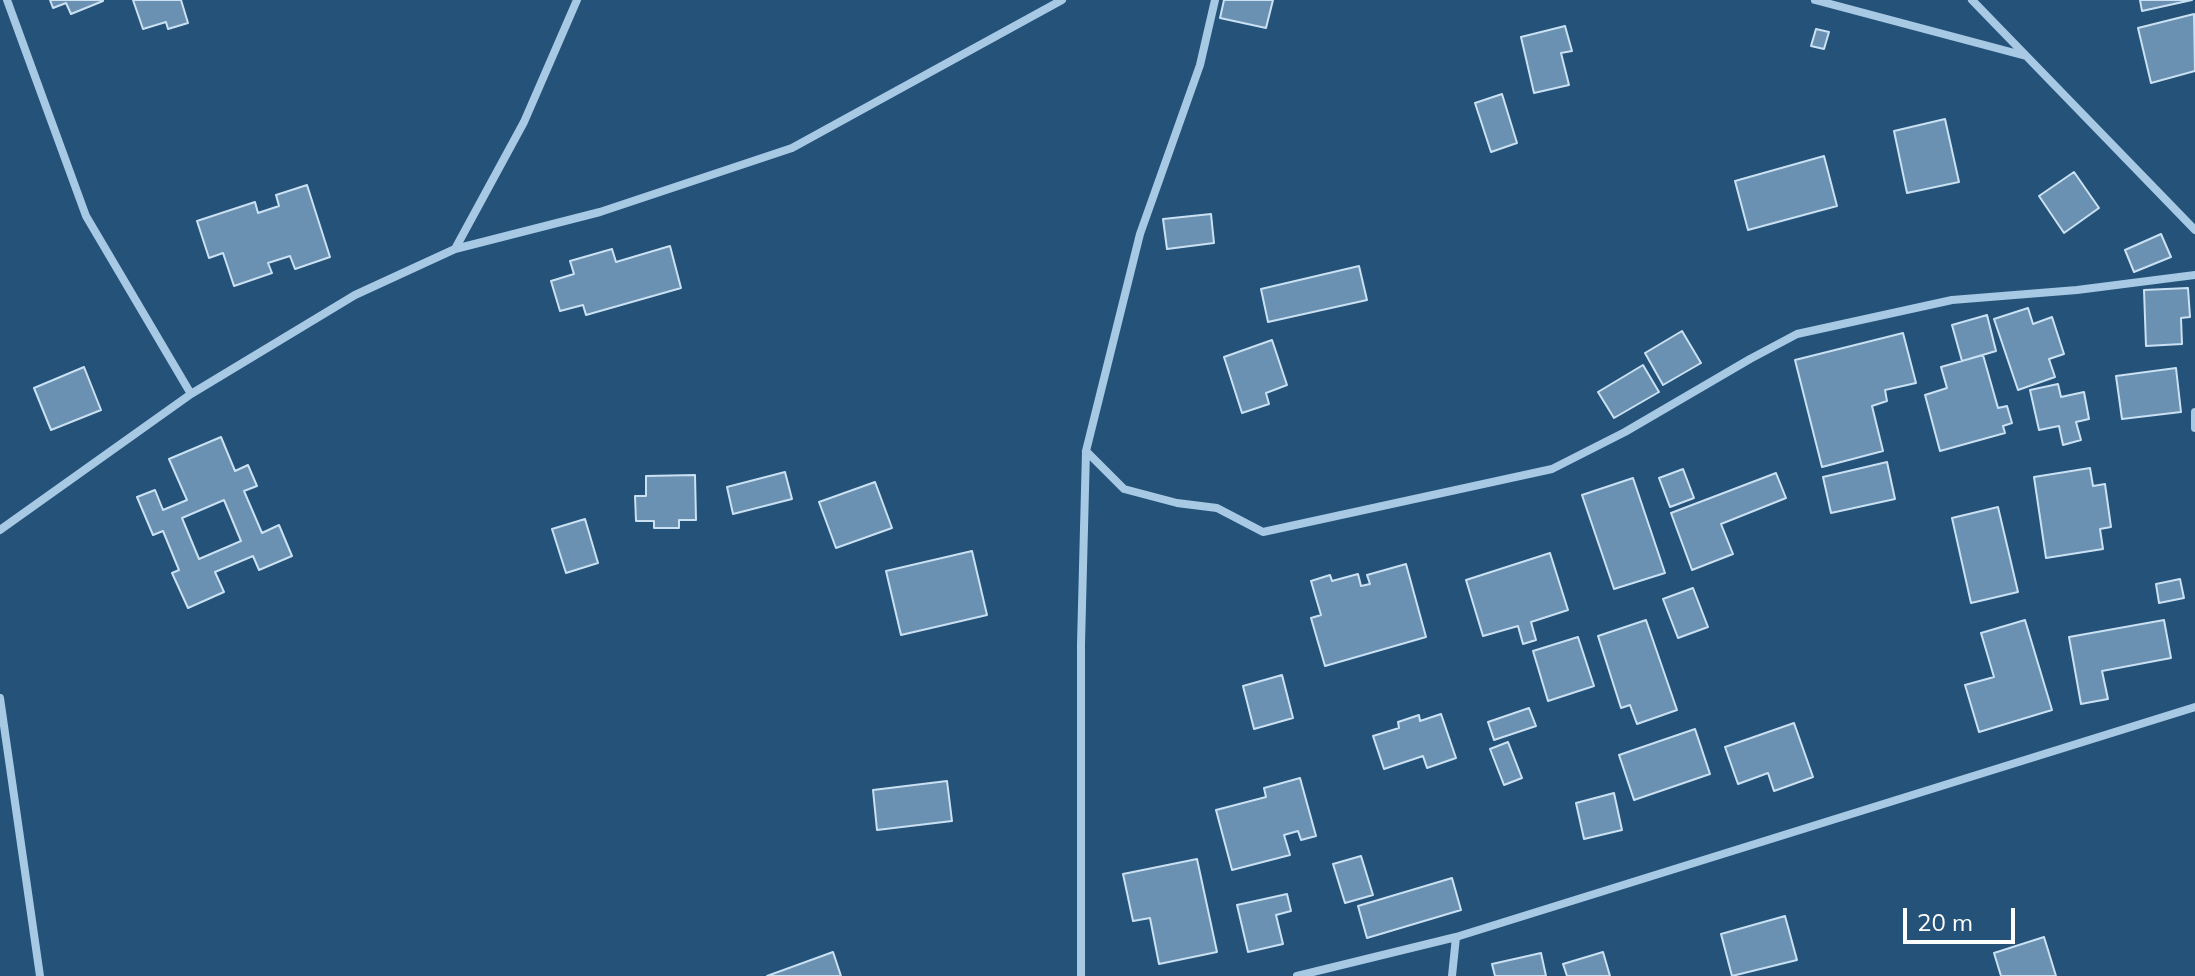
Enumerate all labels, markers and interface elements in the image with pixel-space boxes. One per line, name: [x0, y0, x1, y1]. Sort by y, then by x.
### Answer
scale bar: [1907, 892, 2019, 942]
text: 20 m: [1917, 907, 1973, 937]

